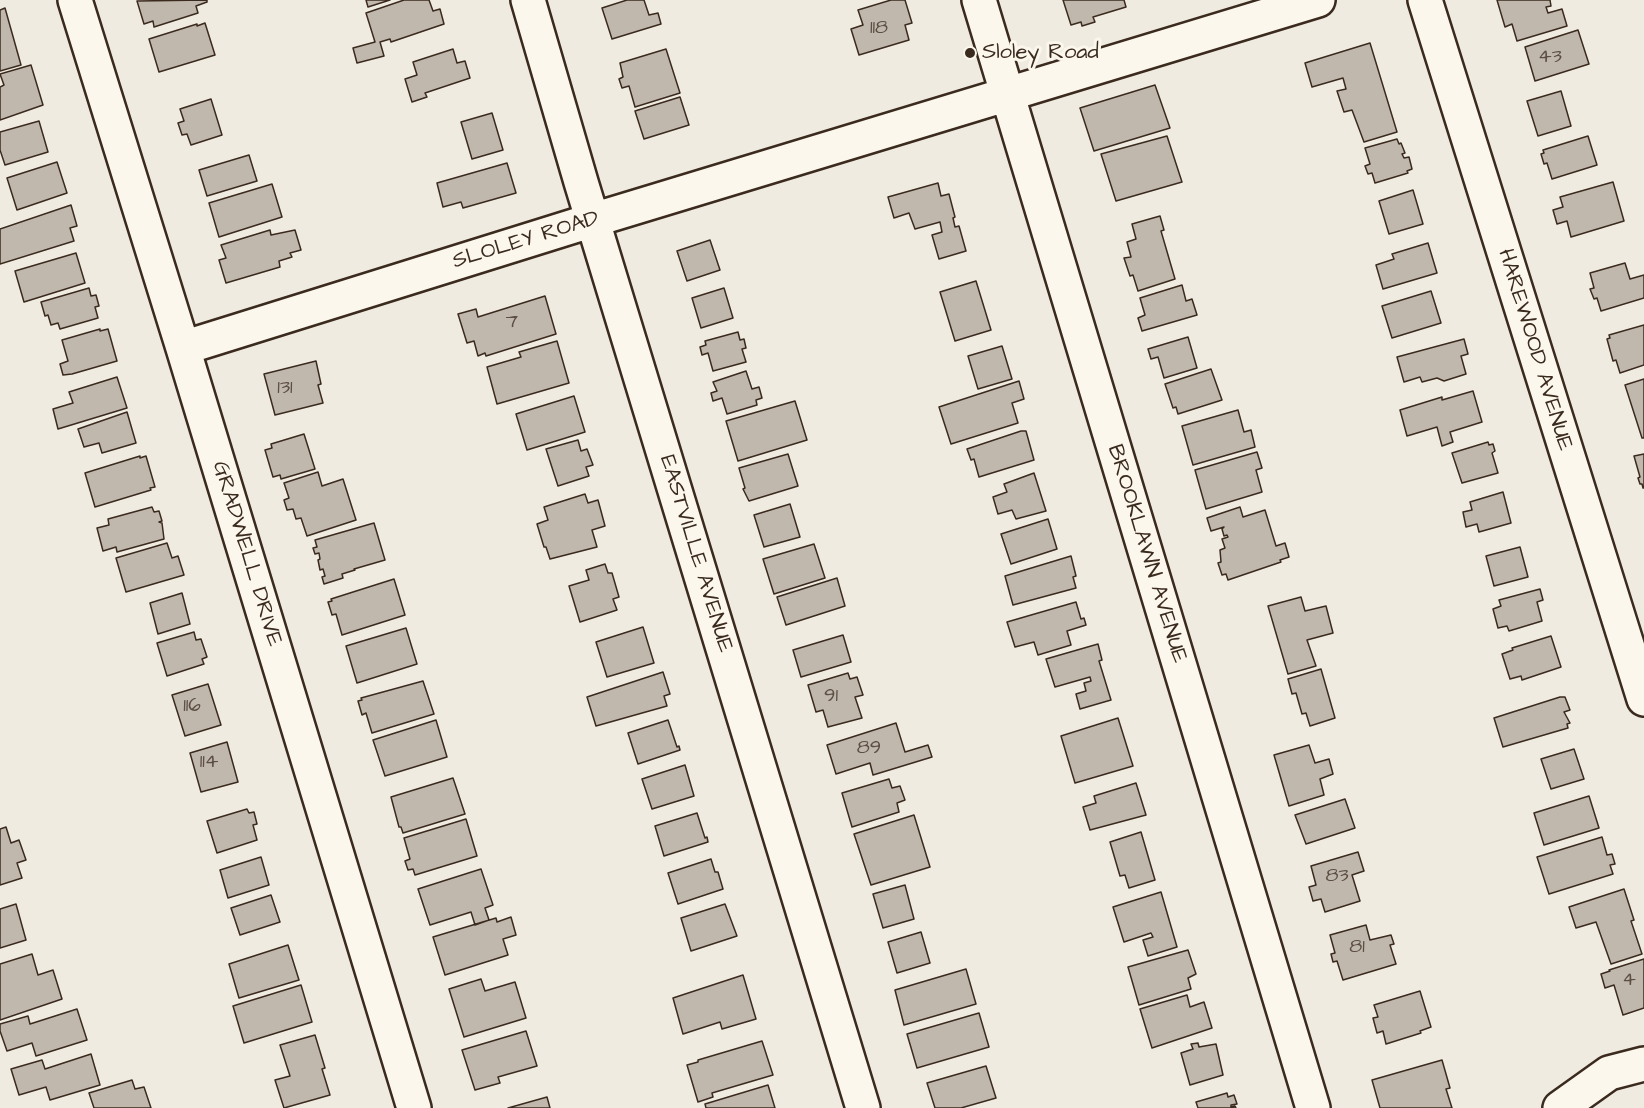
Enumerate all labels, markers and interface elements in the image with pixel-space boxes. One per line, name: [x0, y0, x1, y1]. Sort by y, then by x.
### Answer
house number: 118: [870, 17, 888, 41]
place label: Sloley Road: [982, 40, 1099, 66]
marker: Sloley Road: [963, 46, 977, 60]
house number: 43: [1538, 46, 1562, 70]
street label: SLOLEY ROAD: [450, 206, 602, 276]
street label: HAREWOOD AVENUE: [1491, 246, 1577, 454]
house number: 7: [506, 311, 518, 335]
house number: 131: [277, 377, 293, 401]
street label: BROOKLAWN AVENUE: [1100, 442, 1192, 666]
street label: EASTVILLE AVENUE: [652, 452, 738, 656]
street label: GRADWELL DRIVE: [205, 458, 287, 650]
house number: 91: [824, 685, 838, 709]
house number: 116: [183, 695, 201, 719]
house number: 89: [857, 737, 881, 761]
house number: 114: [200, 751, 218, 775]
house number: 83: [1325, 865, 1349, 889]
house number: 81: [1349, 936, 1365, 960]
house number: 4: [1622, 969, 1636, 993]

